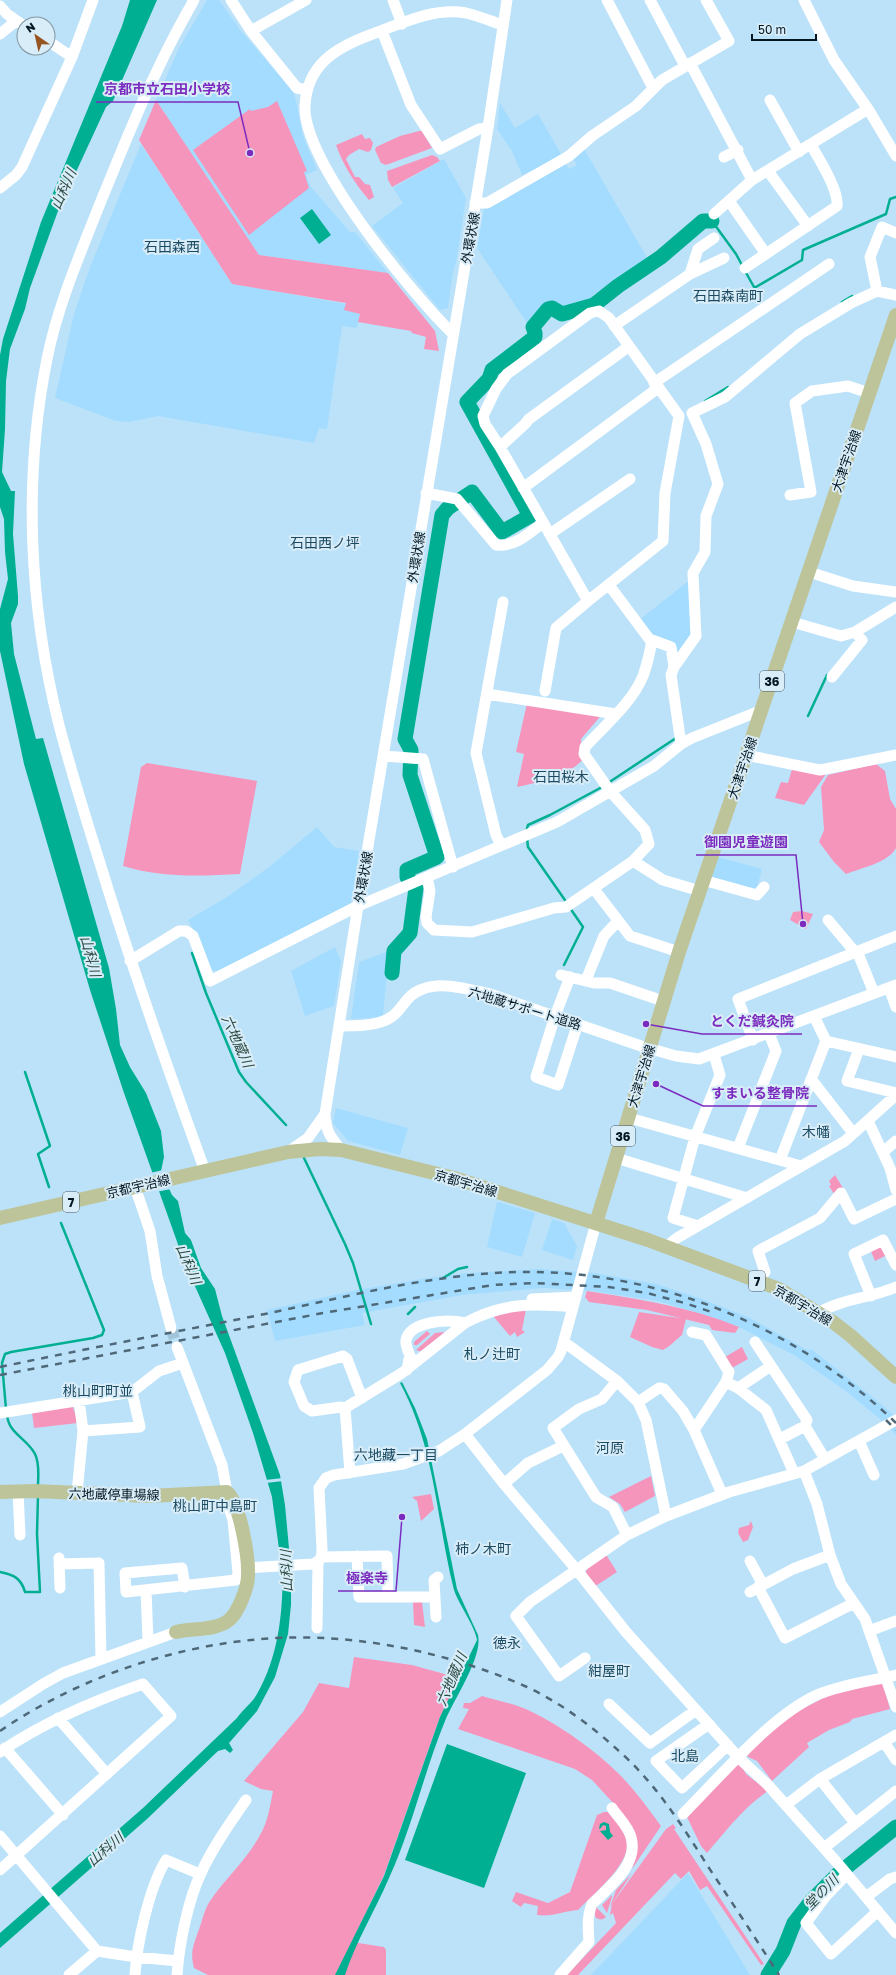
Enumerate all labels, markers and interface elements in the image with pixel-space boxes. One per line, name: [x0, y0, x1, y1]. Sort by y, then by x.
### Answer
north arrow: [16, 16, 56, 56]
scale bar: [752, 16, 816, 42]
text: N: [23, 20, 37, 35]
text: 50 m: [758, 22, 786, 37]
callout: 京都市立石田小学校: [96, 76, 238, 102]
text: 京都市立石田小学校: [104, 80, 230, 97]
water label: 山科川: [47, 165, 80, 212]
street label: 外環状線: [458, 211, 482, 265]
district label: 石田森西: [144, 238, 200, 255]
district label: 石田森南町: [693, 287, 763, 304]
street label: 大津宇治線: [828, 428, 864, 494]
street label: 外環状線: [404, 530, 428, 584]
district label: 石田西ノ坪: [290, 534, 360, 551]
road number: 36: [760, 671, 784, 691]
street label: 大津宇治線: [724, 735, 760, 801]
district label: 石田桜木: [533, 768, 589, 785]
callout: 御園児童遊園: [696, 829, 796, 855]
text: 御園児童遊園: [704, 833, 788, 850]
street label: 外環状線: [351, 850, 375, 904]
water label: 山科川: [77, 934, 105, 980]
street label: 六地蔵サポート道路: [467, 983, 583, 1033]
callout: とくだ鍼灸院: [702, 1008, 802, 1034]
water label: 六地蔵川: [219, 1012, 258, 1072]
text: とくだ鍼灸院: [710, 1012, 794, 1029]
street label: 大津宇治線: [624, 1043, 658, 1109]
callout: すまいる整骨院: [703, 1080, 817, 1106]
text: すまいる整骨院: [711, 1084, 809, 1101]
district label: 木幡: [802, 1123, 830, 1140]
road number: 36: [611, 1126, 635, 1146]
street label: 京都宇治線: [433, 1166, 499, 1200]
street label: 京都宇治線: [105, 1171, 171, 1201]
road number: 7: [63, 1192, 79, 1212]
water label: 山科川: [173, 1241, 206, 1288]
road number: 7: [749, 1271, 765, 1291]
street label: 京都宇治線: [771, 1281, 835, 1329]
district label: 札ノ辻町: [464, 1345, 520, 1362]
district label: 桃山町町並: [63, 1382, 133, 1399]
district label: 河原: [596, 1439, 624, 1456]
district label: 六地藏一丁目: [354, 1446, 438, 1463]
street label: 六地蔵停車場線: [68, 1485, 160, 1503]
district label: 桃山町中島町: [173, 1497, 257, 1514]
district label: 柿ノ木町: [455, 1540, 511, 1557]
water label: 山科川: [277, 1548, 295, 1592]
callout: 極楽寺: [338, 1565, 396, 1591]
text: 極楽寺: [346, 1569, 388, 1586]
district label: 徳永: [493, 1634, 521, 1651]
water label: 六地蔵川: [432, 1648, 471, 1708]
district label: 紺屋町: [588, 1662, 630, 1679]
district label: 北島: [671, 1747, 699, 1764]
water label: 山科川: [84, 1827, 128, 1869]
water label: 堂の川: [800, 1870, 843, 1913]

